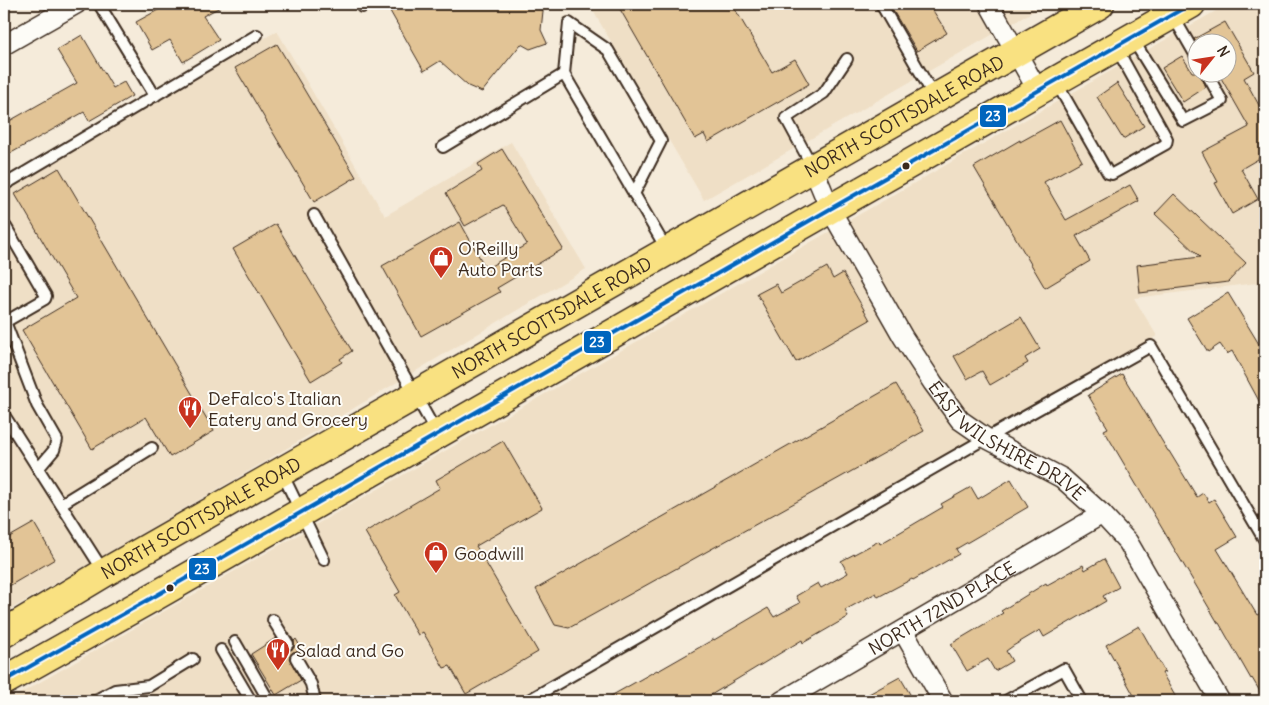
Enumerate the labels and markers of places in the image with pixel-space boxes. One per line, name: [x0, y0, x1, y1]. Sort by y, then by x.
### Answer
unlabelled marker: [901, 161, 911, 171]
place label: O'Reilly Auto Parts: [458, 237, 543, 281]
shop icon: O'Reilly Auto Parts: [428, 245, 454, 279]
place label: DeFalco's Italian Eatery and Grocery: [208, 387, 368, 431]
restaurant icon: DeFalco's Italian Eatery and Grocery: [177, 395, 203, 429]
shop icon: Goodwill: [423, 540, 449, 574]
place label: Goodwill: [454, 542, 524, 565]
unlabelled marker: [165, 583, 175, 593]
restaurant icon: Salad and Go: [265, 637, 291, 671]
place label: Salad and Go: [296, 639, 404, 662]

